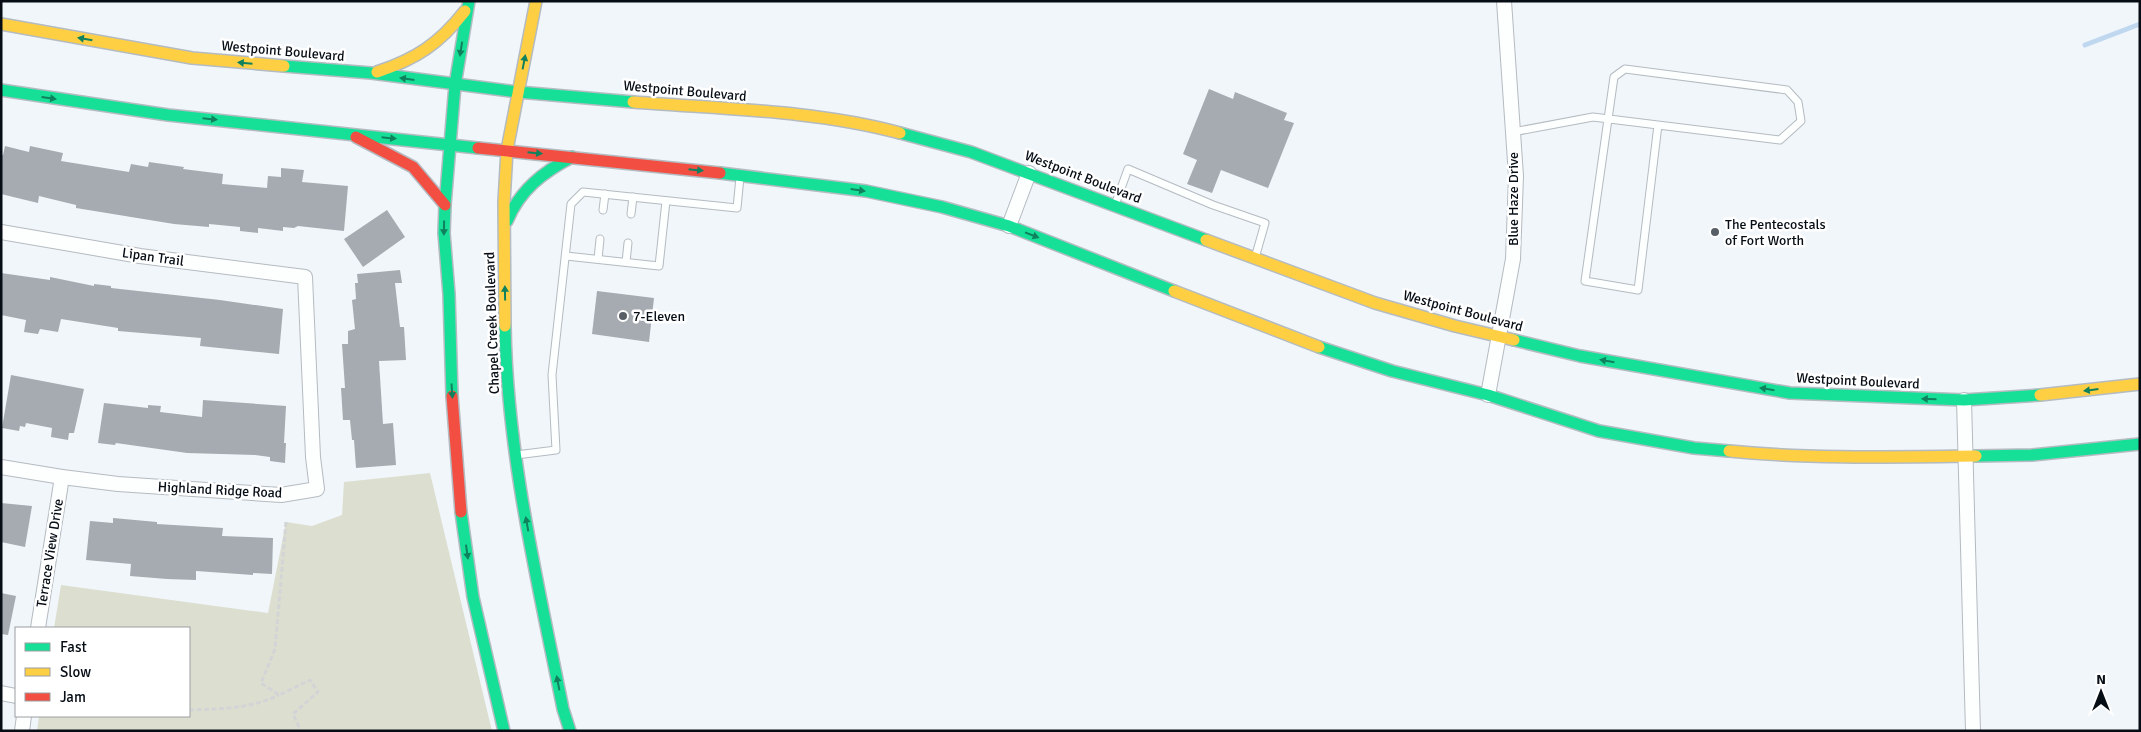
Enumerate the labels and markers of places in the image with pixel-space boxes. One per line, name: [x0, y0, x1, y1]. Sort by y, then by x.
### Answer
place label: The Pentecostals of Fort Worth: [1725, 216, 1826, 249]
marker: The Pentecostals of Fort Worth: [1709, 226, 1721, 238]
place label: 7-Eleven: [633, 308, 685, 325]
marker: 7-Eleven: [617, 310, 629, 322]

